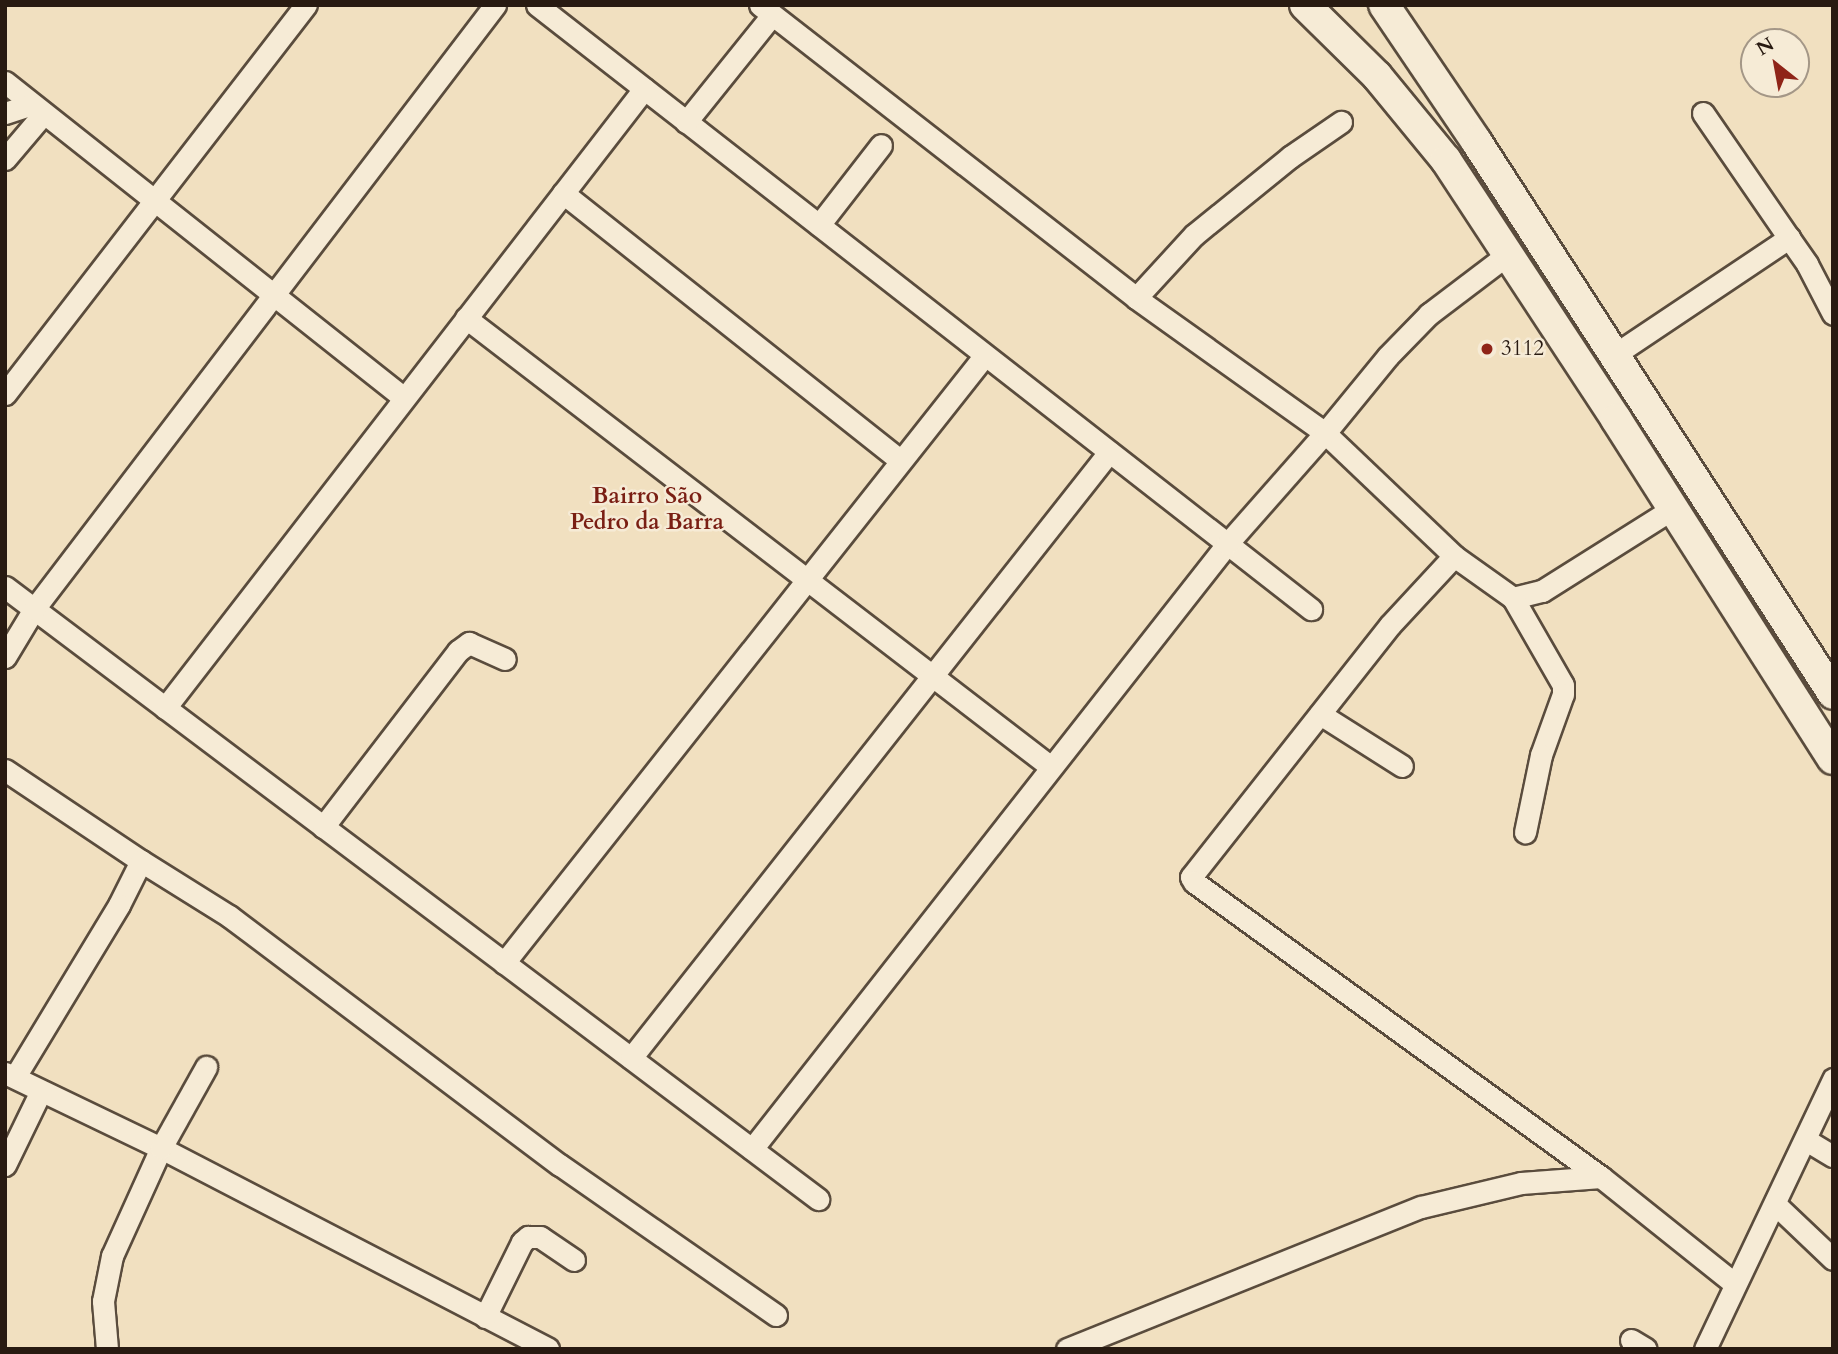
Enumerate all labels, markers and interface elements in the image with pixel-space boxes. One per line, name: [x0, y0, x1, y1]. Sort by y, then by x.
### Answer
north arrow: [1740, 28, 1810, 98]
text: N: [1751, 31, 1779, 62]
place label: 3112: [1501, 336, 1544, 362]
marker: 3112: [1479, 341, 1495, 357]
district label: Bairro São Pedro da Barra: [570, 482, 724, 536]

